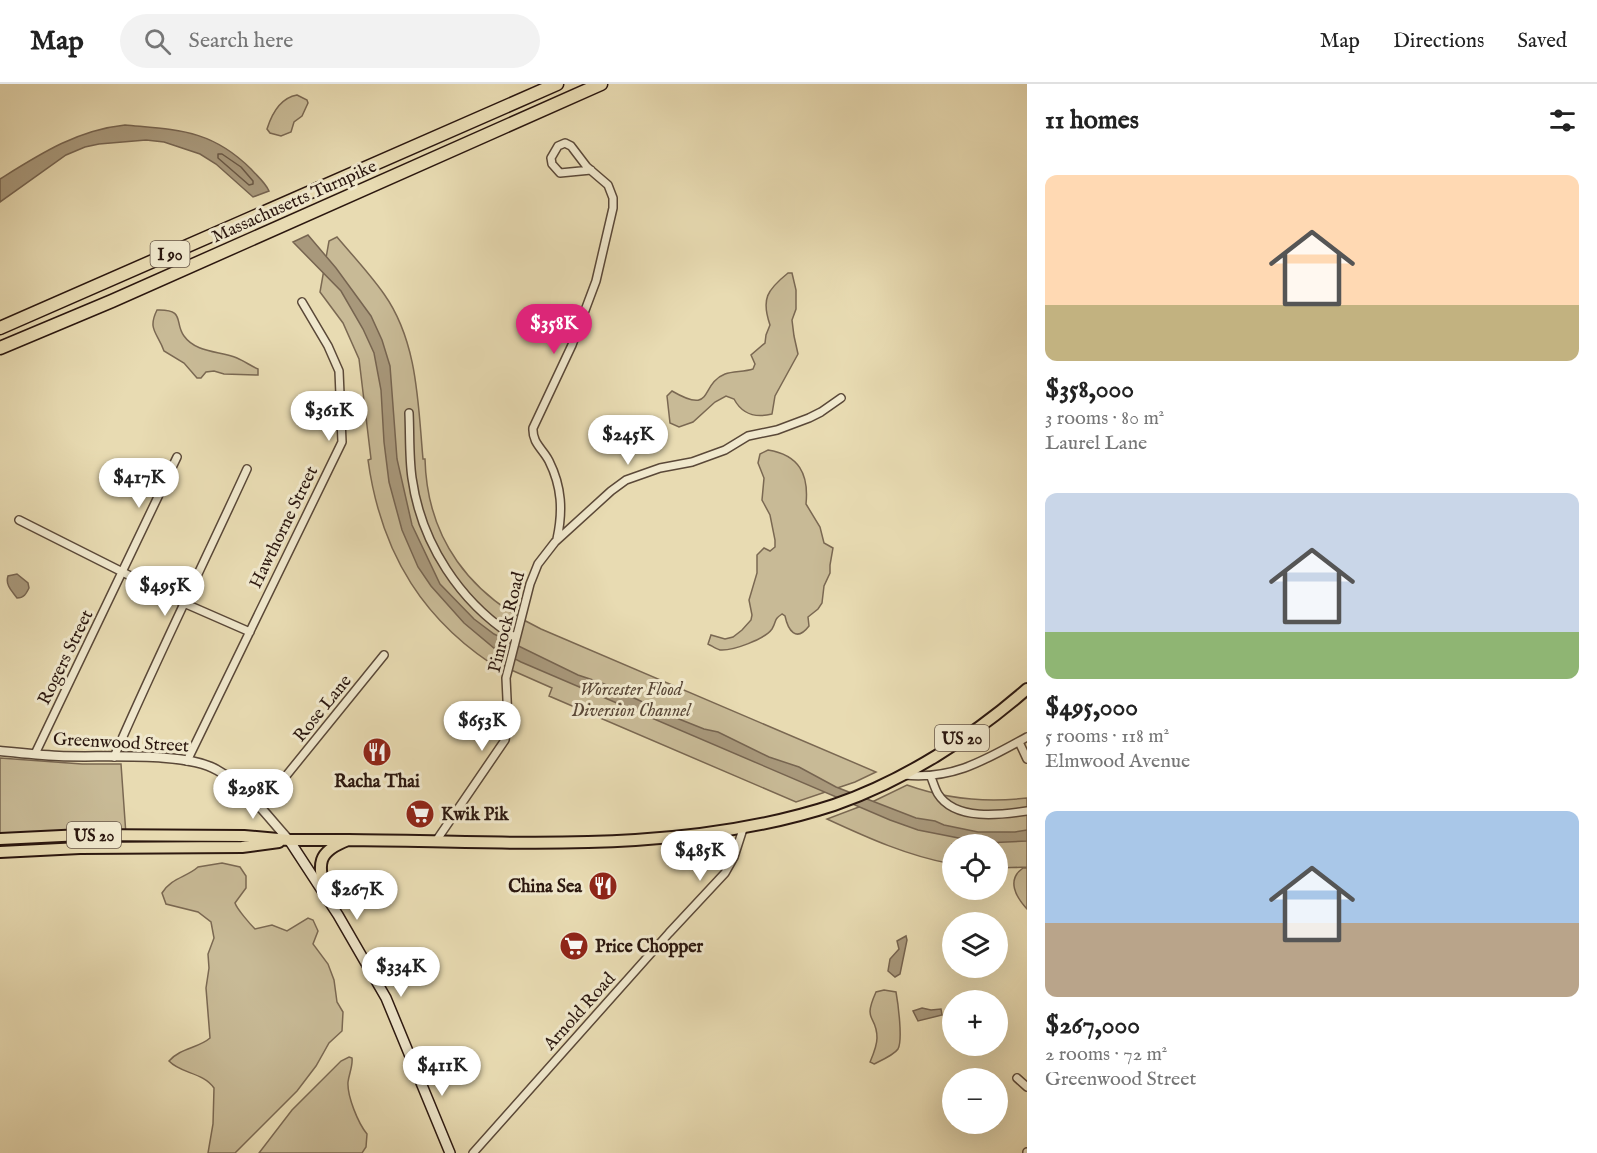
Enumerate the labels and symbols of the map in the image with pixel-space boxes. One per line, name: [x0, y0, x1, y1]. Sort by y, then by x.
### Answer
street label: Massachusetts Turnpike: [209, 156, 381, 249]
road number: I 90: [150, 241, 190, 267]
pin: $358K: [512, 304, 596, 355]
pin: $361K: [287, 391, 371, 442]
pin: $245K: [586, 415, 670, 466]
pin: $417K: [97, 458, 181, 509]
street label: Hawthorne Street: [245, 463, 324, 593]
pin: $495K: [123, 566, 207, 617]
street label: Pinrock Road: [484, 569, 531, 675]
street label: Rogers Street: [33, 606, 99, 709]
street label: Rose Lane: [289, 671, 357, 747]
park label: Worcester Flood Diversion Channel: [571, 679, 692, 723]
pin: $653K: [440, 701, 524, 752]
road number: US 20: [935, 725, 989, 751]
street label: Greenwood Street: [52, 728, 190, 759]
restaurant icon: Racha Thai: [361, 736, 393, 768]
pin: $298K: [211, 769, 295, 820]
place label: Racha Thai: [334, 771, 420, 794]
supermarket icon: Kwik Pik: [404, 798, 436, 830]
place label: Kwik Pik: [441, 804, 510, 827]
road number: US 20: [67, 822, 121, 848]
pin: $485K: [658, 831, 742, 882]
pin: $267K: [315, 870, 399, 921]
restaurant icon: China Sea: [587, 870, 619, 902]
place label: China Sea: [508, 876, 583, 899]
supermarket icon: Price Chopper: [558, 930, 590, 962]
place label: Price Chopper: [595, 936, 704, 959]
pin: $334K: [359, 947, 443, 998]
street label: Arnold Road: [538, 968, 621, 1057]
pin: $411K: [400, 1046, 484, 1097]

